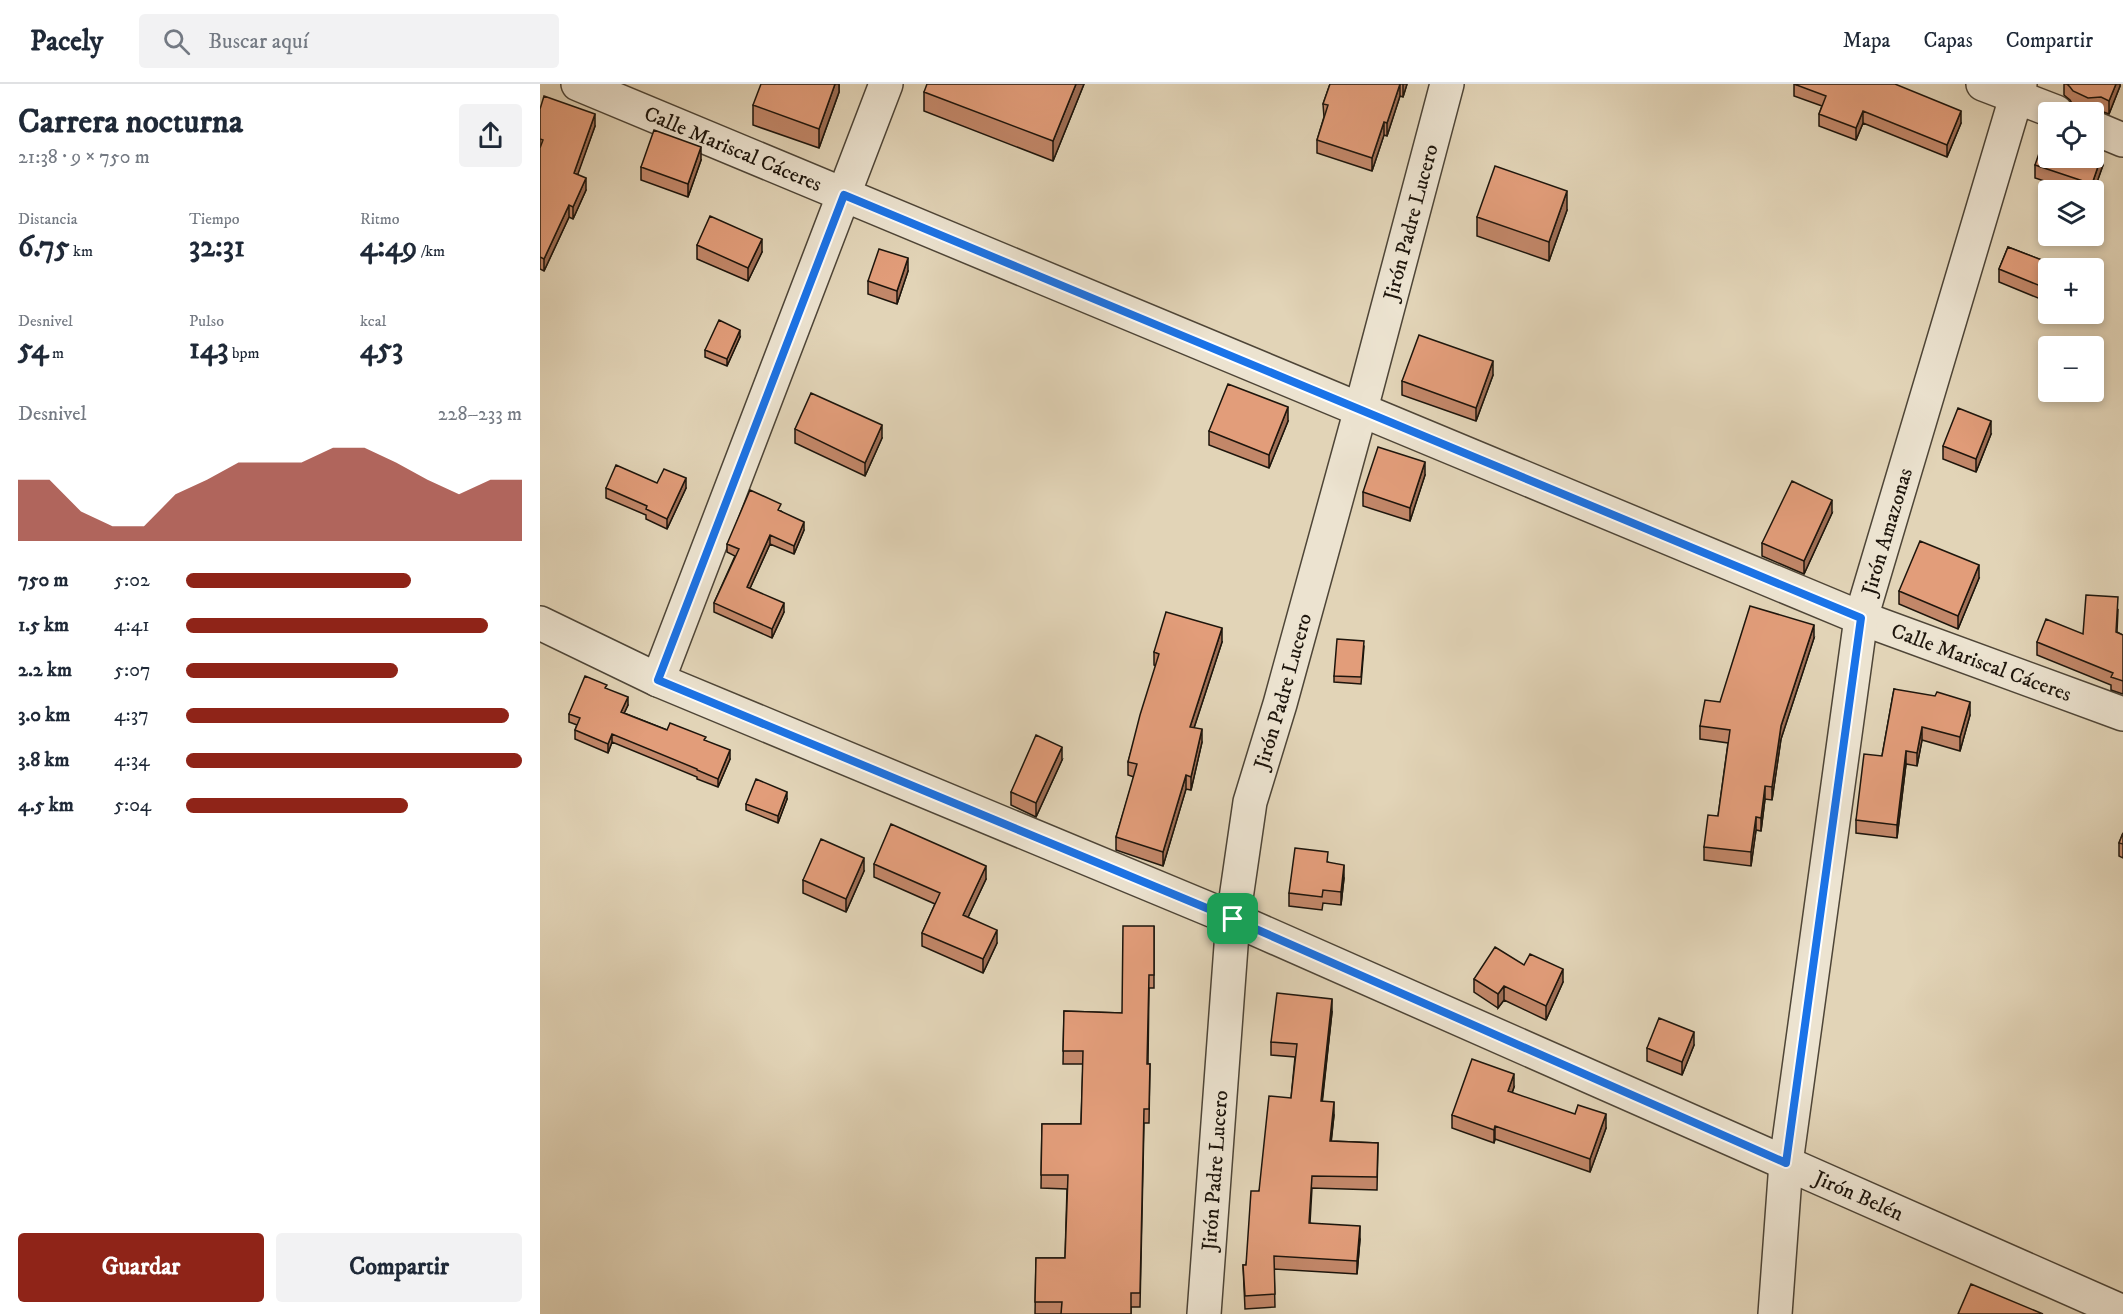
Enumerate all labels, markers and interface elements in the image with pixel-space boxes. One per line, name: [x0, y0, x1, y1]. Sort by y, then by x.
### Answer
search box: [139, 14, 559, 68]
text: Pacely: [30, 24, 103, 59]
icon: search: [160, 25, 193, 58]
text: Buscar aquí: [208, 28, 308, 55]
text: Mapa: [1843, 28, 1890, 54]
text: Capas: [1923, 28, 1973, 54]
text: Compartir: [2006, 28, 2093, 54]
street label: Calle Mariscal Cáceres: [640, 101, 825, 198]
text: Carrera nocturna: [18, 102, 243, 143]
map controls: [2038, 102, 2104, 402]
button: locate: [2038, 102, 2104, 168]
button: share: [459, 104, 522, 167]
street label: Jirón Padre Lucero: [1378, 141, 1445, 305]
text: 21:38 · 9 × 750 m: [18, 145, 150, 170]
button: layers: [2038, 180, 2104, 246]
text: Distancia: [18, 209, 77, 229]
text: Tiempo: [189, 209, 240, 229]
text: Ritmo: [360, 209, 400, 229]
text: 6.75: [18, 229, 70, 266]
text: 32:31: [189, 229, 245, 266]
text: 4:49: [360, 229, 417, 266]
text: km: [70, 241, 93, 261]
text: /km: [417, 241, 445, 261]
button: +: [2038, 258, 2104, 324]
text: Desnivel: [18, 311, 73, 331]
text: Pulso: [189, 311, 224, 331]
text: kcal: [360, 311, 386, 331]
text: 54: [18, 331, 49, 368]
text: 143: [189, 331, 228, 368]
text: 453: [360, 331, 403, 368]
button: −: [2038, 336, 2104, 402]
text: m: [49, 343, 64, 363]
text: bpm: [228, 343, 259, 363]
text: Desnivel: [18, 402, 87, 427]
text: 228–233 m: [438, 402, 522, 427]
street label: Jirón Amazonas: [1856, 465, 1919, 600]
text: 750 m: [18, 568, 68, 593]
text: 5:02: [114, 568, 150, 593]
street label: Jirón Padre Lucero: [1248, 611, 1318, 774]
text: 1.5 km: [18, 613, 69, 638]
text: 4:41: [114, 613, 150, 638]
street label: Calle Mariscal Cáceres: [1887, 618, 2075, 708]
text: 2.2 km: [18, 658, 72, 683]
text: 5:07: [114, 658, 150, 683]
text: 3.0 km: [18, 703, 70, 728]
text: 4:37: [114, 703, 149, 728]
text: 3.8 km: [18, 748, 69, 773]
text: 4:34: [114, 748, 150, 773]
text: 4.5 km: [18, 793, 74, 818]
text: 5:04: [114, 793, 151, 818]
pin: [1207, 893, 1258, 944]
icon: arrive: [1216, 902, 1249, 935]
street label: Jirón Padre Lucero: [1197, 1089, 1234, 1254]
street label: Jirón Belén: [1808, 1164, 1907, 1227]
button: Guardar: [18, 1233, 264, 1302]
button: Compartir: [276, 1233, 522, 1302]

